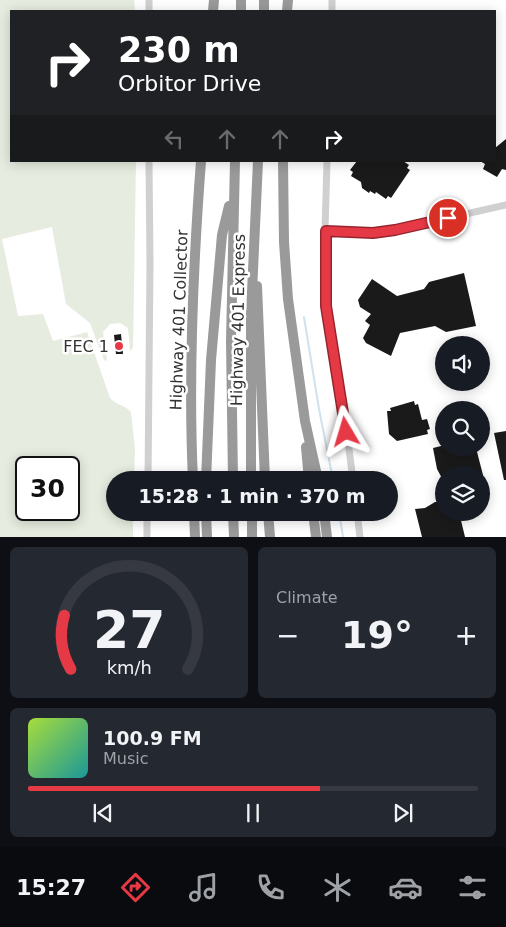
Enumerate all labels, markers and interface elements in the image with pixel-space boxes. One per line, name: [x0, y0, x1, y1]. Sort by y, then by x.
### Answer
icon: right: [35, 30, 100, 95]
text: 230 m: [118, 30, 240, 70]
text: Orbitor Drive: [118, 71, 261, 96]
icon: left: [160, 125, 188, 153]
icon: ahead: [213, 125, 241, 153]
icon: ahead: [266, 125, 294, 153]
icon: right: [319, 125, 347, 153]
pin: [427, 197, 469, 239]
icon: arrive: [434, 204, 462, 232]
street label: Highway 401 Collector: [166, 229, 192, 411]
street label: Highway 401 Express: [227, 234, 249, 406]
map controls: [435, 336, 490, 521]
button: sound: [435, 336, 490, 391]
place label: FEC 1: [63, 337, 109, 356]
marker: FEC 1: [113, 340, 125, 352]
button: search: [435, 401, 490, 456]
position arrow: [319, 405, 371, 457]
speed limit sign: 30: [15, 456, 80, 521]
button: layers: [435, 466, 490, 521]
text: 15:28 · 1 min · 370 m: [138, 485, 366, 507]
text: Climate: [276, 588, 338, 607]
text: 27: [93, 600, 165, 660]
text: 19°: [341, 613, 413, 657]
text: −: [276, 619, 299, 652]
text: +: [455, 619, 478, 652]
text: km/h: [106, 657, 152, 678]
text: 100.9 FM: [103, 727, 202, 749]
text: Music: [103, 749, 149, 768]
icon: previous: [89, 799, 117, 827]
icon: pause: [239, 799, 267, 827]
icon: next: [389, 799, 417, 827]
icon: directions: [118, 870, 153, 905]
icon: music: [186, 870, 221, 905]
icon: phone: [253, 870, 288, 905]
icon: climate: [320, 870, 355, 905]
icon: car: [388, 870, 423, 905]
icon: filters: [455, 870, 490, 905]
text: 15:27: [16, 875, 86, 900]

